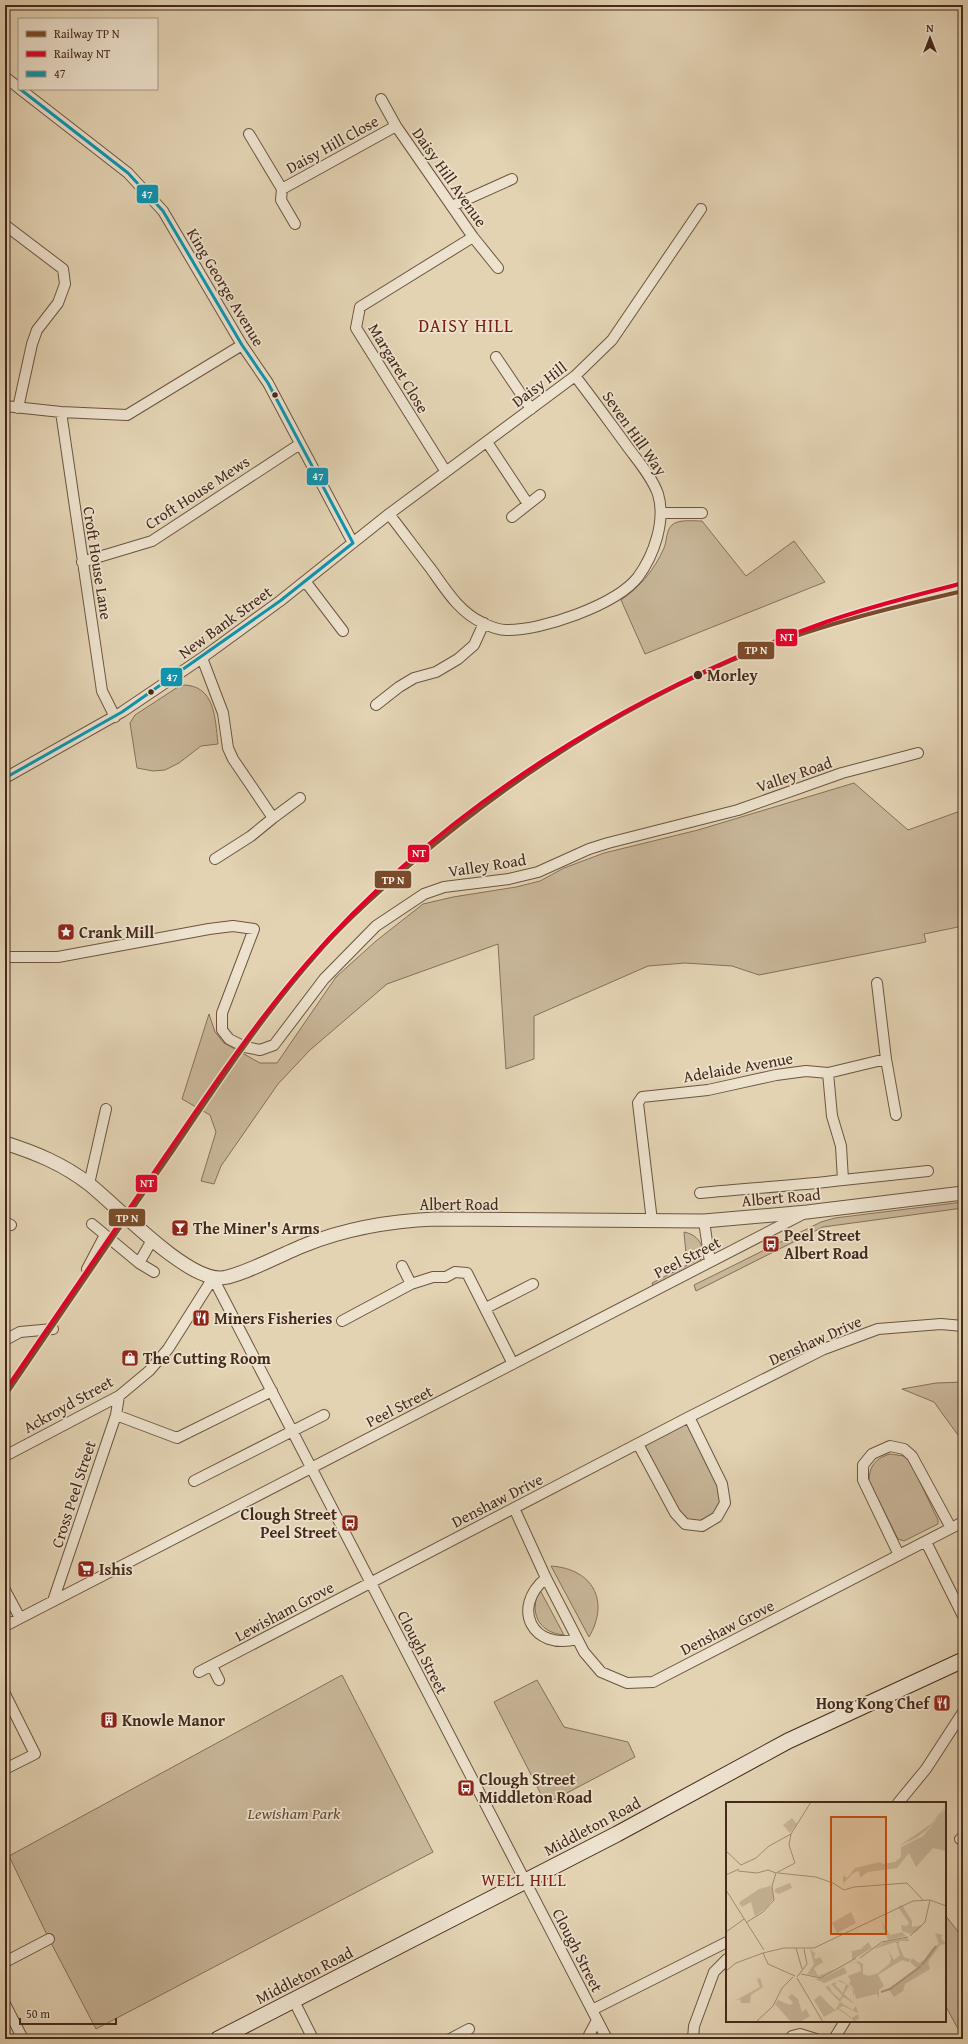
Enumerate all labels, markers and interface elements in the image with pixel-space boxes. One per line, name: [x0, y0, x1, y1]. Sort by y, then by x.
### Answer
legend: [18, 18, 158, 90]
north arrow: [910, 18, 950, 58]
text: N: [926, 20, 934, 36]
text: Railway TP N: [54, 25, 120, 42]
text: Railway NT: [54, 45, 111, 62]
text: 47: [54, 65, 66, 82]
street label: Daisy Hill Close: [281, 109, 383, 179]
street label: Daisy Hill Avenue: [407, 122, 493, 232]
line badge: 47: [136, 184, 159, 204]
text: 47: [141, 186, 153, 202]
street label: King George Avenue: [181, 223, 271, 351]
district label: DAISY HILL: [418, 312, 514, 339]
street label: Margaret Close: [363, 319, 435, 417]
street label: Daisy Hill: [506, 355, 572, 413]
street label: Seven Hill Way: [597, 386, 673, 480]
unlabelled marker: [270, 390, 280, 400]
street label: Croft House Mews: [140, 449, 254, 535]
line badge: 47: [306, 467, 329, 486]
text: 47: [312, 468, 324, 484]
street label: Croft House Lane: [77, 505, 119, 621]
street label: New Bank Street: [173, 580, 277, 664]
line badge: NT: [775, 628, 798, 647]
text: NT: [780, 629, 794, 645]
line badge: TP N: [737, 641, 775, 660]
text: TP N: [745, 642, 768, 658]
place label: Morley: [707, 663, 758, 687]
line badge: 47: [160, 667, 183, 687]
text: 47: [166, 669, 178, 685]
marker: Morley: [692, 669, 704, 681]
unlabelled marker: [146, 687, 156, 697]
street label: Valley Road: [753, 750, 835, 798]
line badge: NT: [407, 844, 430, 863]
text: NT: [412, 845, 426, 861]
street label: Valley Road: [446, 847, 528, 883]
line badge: TP N: [374, 870, 412, 889]
text: TP N: [382, 872, 405, 888]
place label: Crank Mill: [79, 920, 154, 944]
place icon: Crank Mill: [56, 922, 76, 942]
street label: Adelaide Avenue: [681, 1046, 795, 1088]
line badge: NT: [135, 1174, 158, 1193]
text: NT: [140, 1175, 154, 1191]
street label: Albert Road: [740, 1182, 822, 1212]
street label: Albert Road: [419, 1192, 499, 1216]
line badge: TP N: [108, 1208, 146, 1227]
text: TP N: [116, 1210, 139, 1226]
place label: The Miner's Arms: [193, 1216, 320, 1240]
bar icon: The Miner's Arms: [170, 1218, 190, 1238]
place label: Peel Street Albert Road: [784, 1223, 869, 1265]
street label: Peel Street: [649, 1230, 725, 1284]
bus stop icon: Peel Street Albert Road: [761, 1234, 781, 1254]
place label: Miners Fisheries: [214, 1306, 332, 1330]
restaurant icon: Miners Fisheries: [191, 1308, 211, 1328]
street label: Denshaw Drive: [765, 1309, 865, 1371]
place label: The Cutting Room: [143, 1346, 271, 1370]
shop icon: The Cutting Room: [120, 1348, 140, 1368]
street label: Ackroyd Street: [19, 1369, 118, 1439]
street label: Peel Street: [361, 1379, 437, 1433]
street label: Cross Peel Street: [44, 1437, 102, 1551]
street label: Denshaw Drive: [447, 1467, 547, 1533]
place label: Clough Street Peel Street: [241, 1502, 337, 1544]
bus stop icon: Clough Street Peel Street: [340, 1513, 360, 1533]
place label: Ishis: [99, 1557, 133, 1581]
supermarket icon: Ishis: [76, 1559, 96, 1579]
street label: Lewisham Grove: [230, 1575, 338, 1647]
street label: Denshaw Grove: [676, 1593, 778, 1661]
street label: Clough Street: [392, 1606, 454, 1698]
place label: Hong Kong Chef: [816, 1691, 931, 1715]
restaurant icon: Hong Kong Chef: [932, 1693, 952, 1713]
place label: Knowle Manor: [122, 1708, 226, 1732]
building icon: Knowle Manor: [99, 1710, 119, 1730]
place label: Clough Street Middleton Road: [479, 1767, 593, 1809]
bus stop icon: Clough Street Middleton Road: [456, 1778, 476, 1798]
street label: Middleton Road: [539, 1790, 645, 1862]
park label: Lewisham Park: [247, 1801, 341, 1825]
inset map: [726, 1802, 946, 2022]
district label: WELL HILL: [481, 1867, 567, 1892]
street label: Clough Street: [547, 1904, 609, 1996]
street label: Middleton Road: [251, 1940, 357, 2010]
scale bar: [20, 2000, 116, 2026]
text: 50 m: [26, 2005, 50, 2022]

